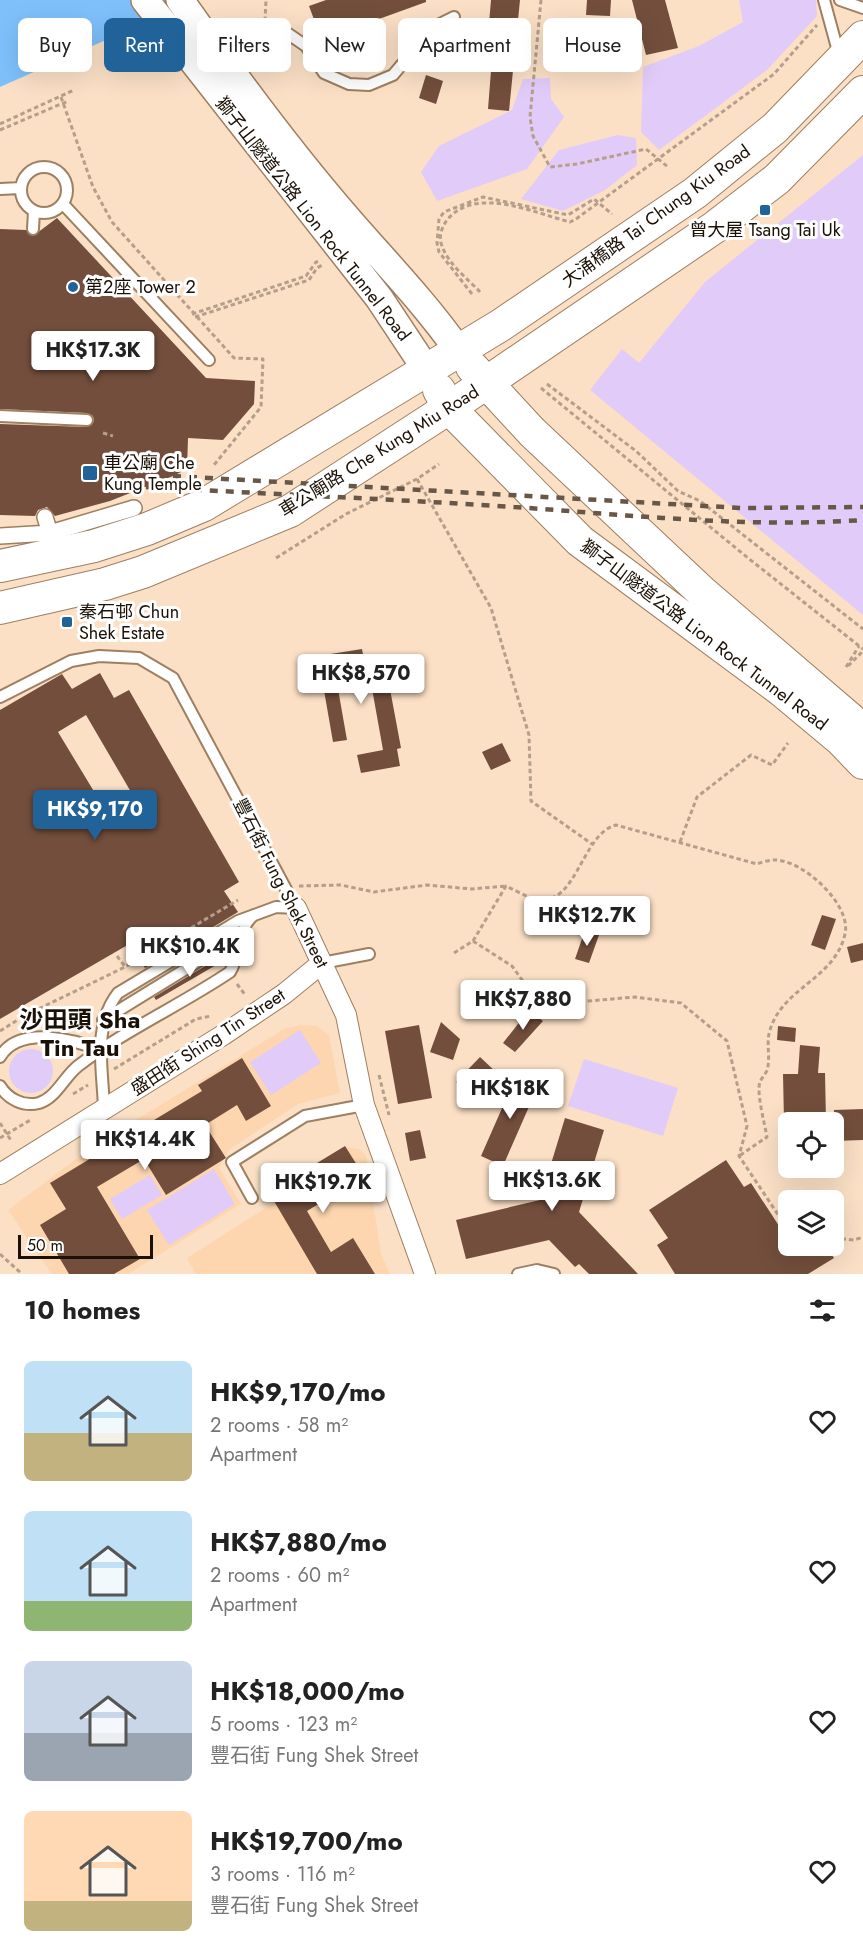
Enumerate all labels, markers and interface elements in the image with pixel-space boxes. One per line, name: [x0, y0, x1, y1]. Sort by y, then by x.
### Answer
chip: Buy: [18, 18, 92, 72]
chip: Rent: [104, 18, 185, 72]
chip: Filters: [197, 18, 291, 72]
chip: New: [303, 18, 386, 72]
chip: Apartment: [398, 18, 531, 72]
chip: House: [543, 18, 642, 72]
street label: 獅子山隧道公路 Lion Rock Tunnel Road: [209, 91, 417, 347]
street label: 大涌橋路 Tai Chung Kiu Road: [556, 139, 756, 293]
marker: 曾大屋 Tsang Tai Uk: [758, 203, 772, 217]
place label: 曾大屋 Tsang Tai Uk: [689, 217, 841, 243]
place label: 第2座 Tower 2: [85, 274, 196, 300]
marker: 第2座 Tower 2: [66, 280, 80, 294]
pin: HK$17.3K: [31, 331, 155, 382]
text: HK$17.3K: [45, 336, 141, 365]
street label: 車公廟路 Che Kung Miu Road: [274, 379, 484, 523]
place label: 車公廟 Che Kung Temple: [104, 450, 202, 497]
marker: 車公廟 Che Kung Temple: [81, 464, 99, 482]
street label: 獅子山隧道公路 Lion Rock Tunnel Road: [575, 533, 833, 737]
place label: 秦石邨 Chun Shek Estate: [79, 599, 179, 646]
marker: 秦石邨 Chun Shek Estate: [60, 615, 74, 629]
pin: HK$8,570: [299, 654, 423, 705]
text: HK$8,570: [311, 659, 411, 688]
pin: HK$9,170: [33, 790, 157, 841]
street label: 豐石街 Fung Shek Street: [227, 794, 335, 973]
text: HK$9,170: [47, 795, 143, 824]
pin: HK$12.7K: [525, 896, 649, 947]
text: HK$12.7K: [538, 901, 636, 930]
pin: HK$10.4K: [128, 927, 252, 978]
text: HK$10.4K: [140, 932, 240, 961]
pin: HK$7,880: [461, 980, 585, 1031]
street label: 盛田街 Shing Tin Street: [126, 982, 291, 1102]
text: HK$7,880: [475, 985, 572, 1014]
district label: 沙田頭 Sha Tin Tau: [20, 1002, 140, 1065]
pin: HK$18K: [461, 1069, 559, 1120]
text: HK$18K: [471, 1074, 549, 1103]
map controls: [778, 1112, 844, 1256]
button: locate: [778, 1112, 844, 1178]
pin: HK$14.4K: [83, 1120, 207, 1171]
text: HK$14.4K: [95, 1125, 195, 1154]
pin: HK$13.6K: [490, 1161, 614, 1212]
pin: HK$19.7K: [261, 1163, 385, 1214]
text: HK$13.6K: [503, 1166, 601, 1195]
text: HK$19.7K: [275, 1168, 371, 1197]
button: layers: [778, 1190, 844, 1256]
scale bar: [18, 1232, 153, 1260]
text: 50 m: [27, 1234, 63, 1257]
text: 10 homes: [24, 1291, 140, 1329]
icon: filters: [806, 1294, 839, 1327]
text: HK$9,170/mo: [210, 1373, 386, 1411]
icon: home: [72, 1385, 144, 1457]
icon: heart: [806, 1405, 839, 1438]
text: 2 rooms · 58 m²: [210, 1411, 348, 1440]
text: Apartment: [210, 1440, 297, 1469]
text: HK$7,880/mo: [210, 1523, 387, 1561]
icon: home: [72, 1535, 144, 1607]
icon: heart: [806, 1555, 839, 1588]
text: 2 rooms · 60 m²: [210, 1561, 349, 1590]
text: Apartment: [210, 1590, 297, 1619]
text: HK$18,000/mo: [210, 1672, 405, 1710]
icon: home: [72, 1685, 144, 1757]
icon: heart: [806, 1705, 839, 1738]
text: 5 rooms · 123 m²: [210, 1710, 357, 1739]
text: 豐石街 Fung Shek Street: [210, 1741, 418, 1770]
text: HK$19,700/mo: [210, 1822, 403, 1860]
icon: home: [72, 1835, 144, 1907]
icon: heart: [806, 1855, 839, 1888]
text: 3 rooms · 116 m²: [210, 1860, 355, 1889]
text: 豐石街 Fung Shek Street: [210, 1891, 418, 1920]

